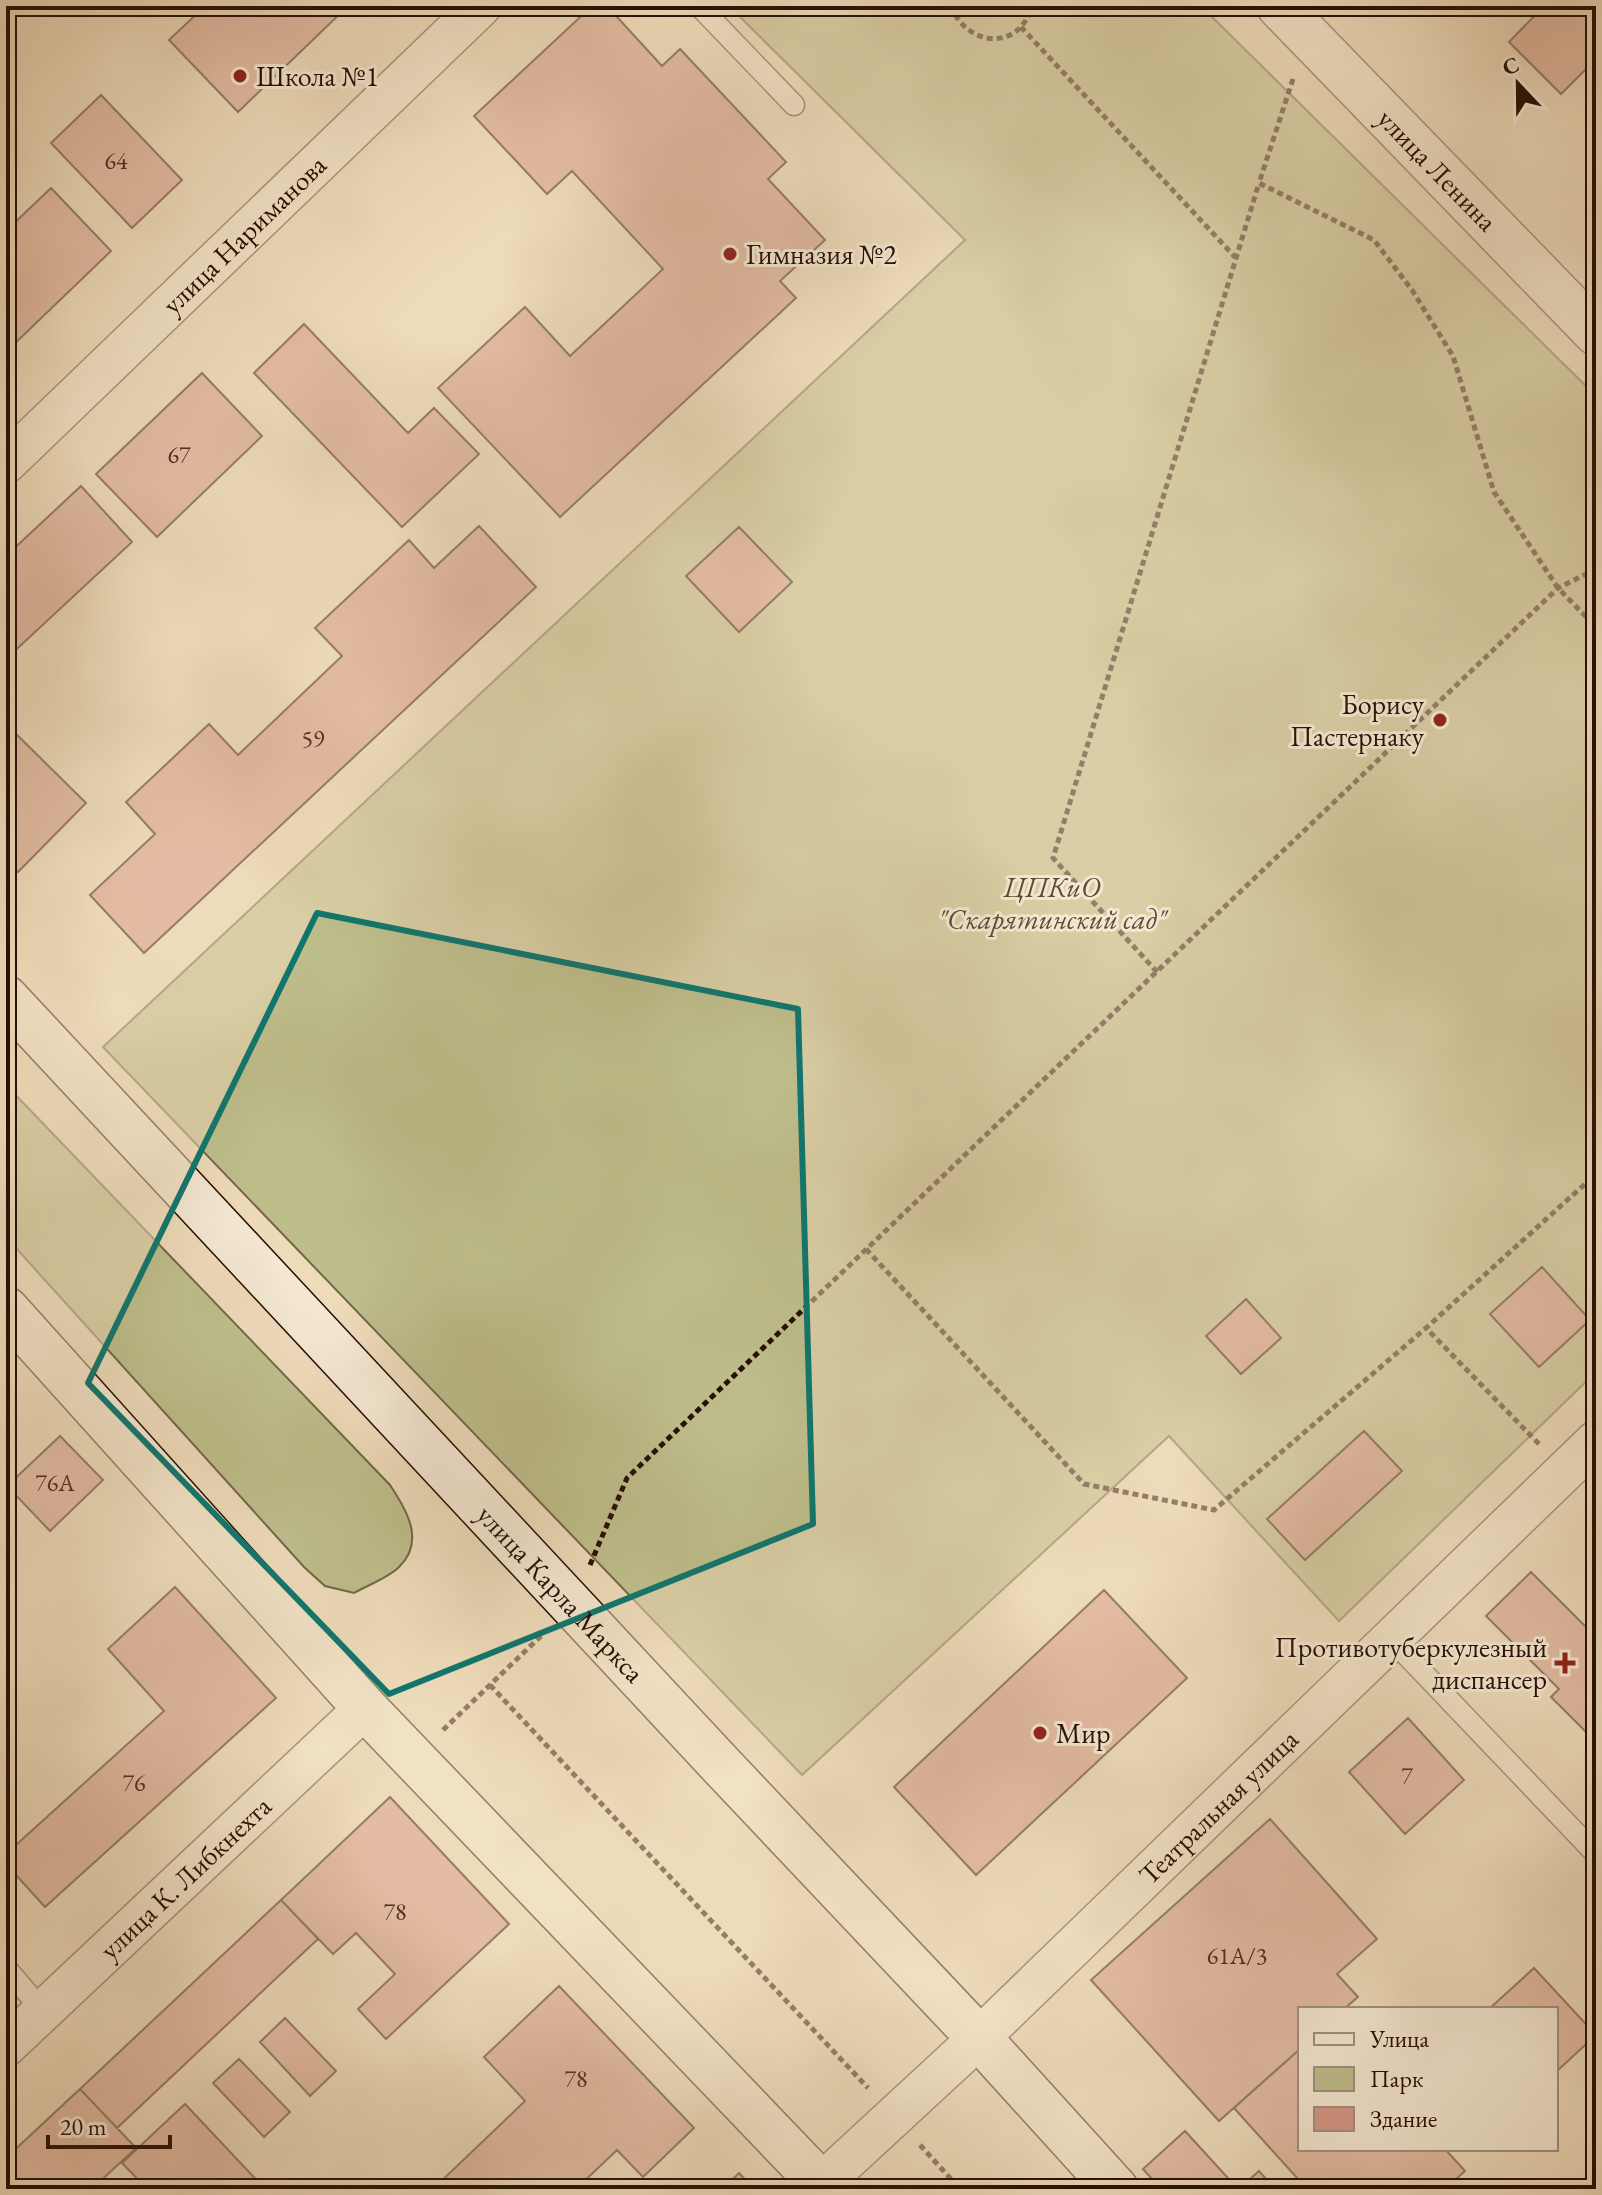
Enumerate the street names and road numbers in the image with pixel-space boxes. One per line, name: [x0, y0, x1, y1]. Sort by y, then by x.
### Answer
street label: улица Ленина: [1370, 101, 1506, 239]
street label: улица Нариманова: [154, 146, 334, 322]
street label: улица Карла Маркса: [469, 1497, 653, 1691]
street label: Театральная улица: [1131, 1721, 1306, 1892]
street label: улица К. Либкнехта: [92, 1787, 279, 1967]

